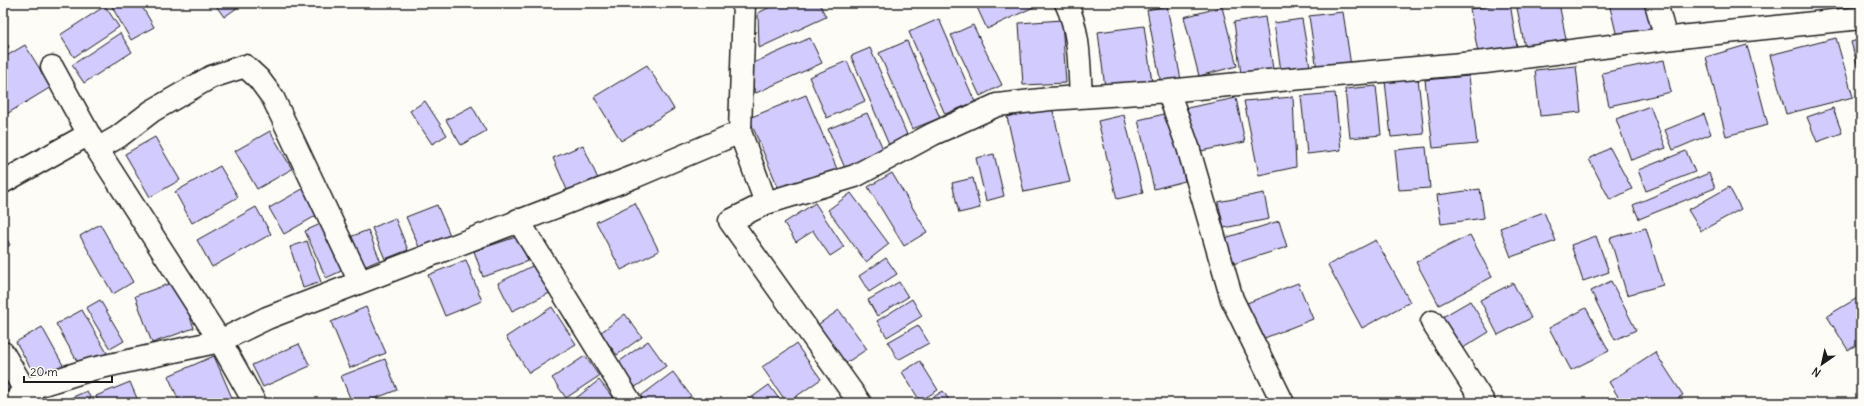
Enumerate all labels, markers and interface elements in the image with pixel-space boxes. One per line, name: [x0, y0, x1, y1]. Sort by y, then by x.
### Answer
north arrow: [1802, 344, 1842, 384]
scale bar: [24, 358, 112, 384]
text: 20 m: [30, 364, 58, 379]
text: N: [1809, 364, 1823, 380]

